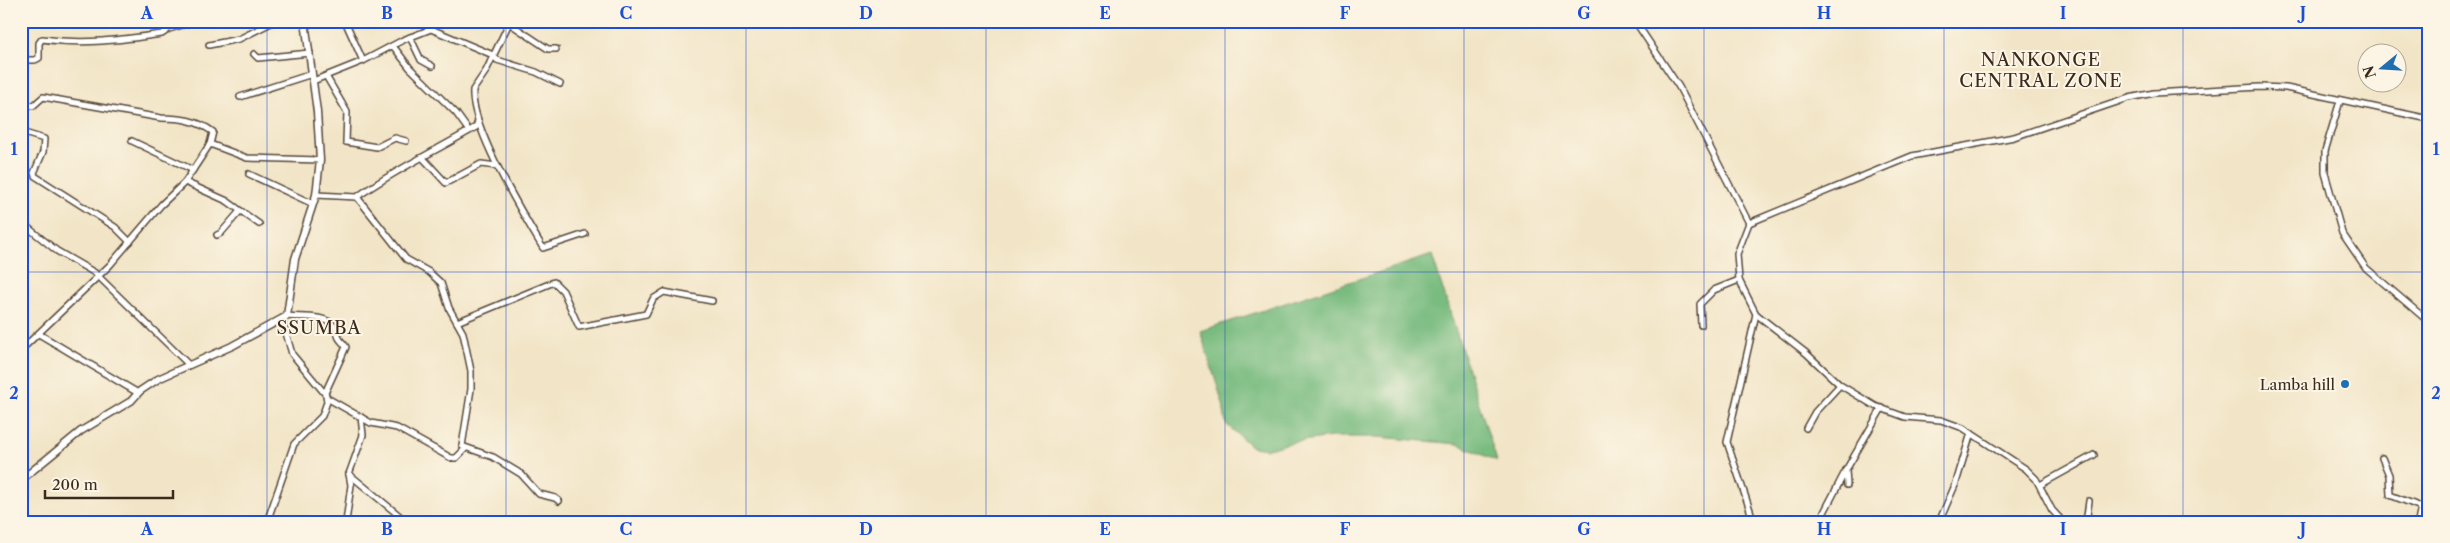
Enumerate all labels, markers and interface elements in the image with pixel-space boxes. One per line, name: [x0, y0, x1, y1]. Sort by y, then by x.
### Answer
text: A: [140, 3, 154, 23]
text: B: [381, 3, 393, 23]
text: C: [620, 3, 632, 23]
text: D: [859, 3, 873, 23]
text: E: [1099, 3, 1111, 23]
text: F: [1340, 3, 1351, 23]
text: G: [1577, 3, 1591, 23]
text: H: [1817, 3, 1831, 23]
text: I: [2060, 3, 2067, 23]
text: J: [2297, 3, 2306, 23]
north arrow: [2358, 42, 2408, 92]
district label: NANKONGE CENTRAL ZONE: [1959, 49, 2123, 92]
text: N: [2359, 63, 2380, 81]
text: 1: [10, 139, 18, 159]
text: 1: [2432, 139, 2440, 159]
district label: SSUMBA: [276, 317, 362, 339]
place label: Lamba hill: [2260, 375, 2336, 394]
marker: Lamba hill: [2339, 378, 2351, 390]
text: 2: [9, 383, 19, 403]
text: 2: [2431, 383, 2441, 403]
scale bar: [45, 468, 172, 500]
text: 200 m: [52, 475, 98, 494]
text: A: [140, 519, 154, 539]
text: B: [381, 519, 393, 539]
text: C: [620, 519, 632, 539]
text: D: [859, 519, 873, 539]
text: E: [1099, 519, 1111, 539]
text: F: [1340, 519, 1351, 539]
text: G: [1577, 519, 1591, 539]
text: H: [1817, 519, 1831, 539]
text: I: [2060, 519, 2067, 539]
text: J: [2297, 519, 2306, 539]

